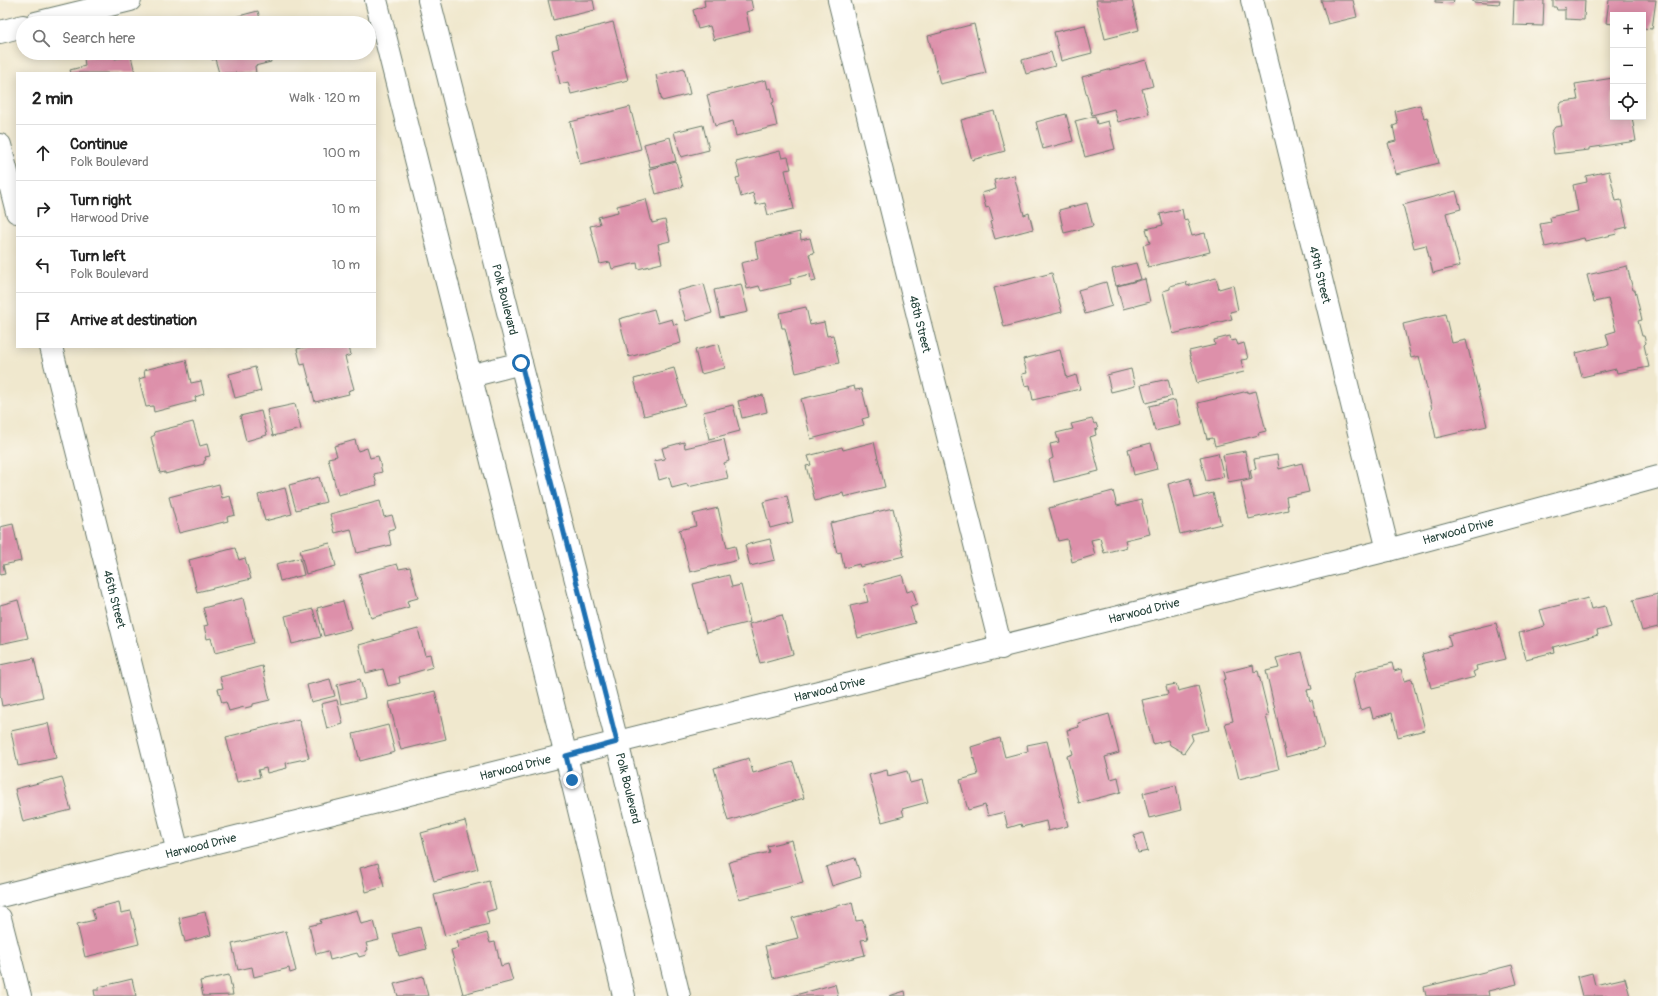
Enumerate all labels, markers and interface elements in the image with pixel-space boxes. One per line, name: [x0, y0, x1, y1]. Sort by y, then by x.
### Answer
map controls: [1610, 12, 1646, 120]
button: +: [1610, 12, 1646, 48]
search box: [16, 16, 376, 60]
icon: search: [30, 27, 52, 49]
text: Search here: [62, 29, 135, 48]
button: −: [1610, 48, 1646, 84]
button: locate: [1610, 84, 1646, 120]
text: 2 min: [32, 88, 73, 109]
text: Walk · 120 m: [289, 90, 360, 106]
text: Continue: [70, 135, 128, 154]
icon: ahead: [32, 142, 54, 164]
text: 100 m: [323, 145, 360, 161]
text: Polk Boulevard: [70, 154, 149, 170]
text: Turn right: [70, 191, 131, 210]
icon: right: [32, 198, 54, 220]
text: 10 m: [332, 201, 360, 217]
text: Harwood Drive: [70, 210, 149, 226]
street label: 49th Street: [1305, 244, 1334, 305]
text: Turn left: [70, 247, 126, 266]
icon: left: [32, 254, 54, 276]
text: 10 m: [332, 257, 360, 273]
street label: Polk Boulevard: [488, 263, 521, 337]
text: Polk Boulevard: [70, 266, 149, 282]
street label: 48th Street: [905, 294, 934, 355]
icon: arrive: [32, 310, 54, 332]
text: Arrive at destination: [70, 311, 197, 330]
route start: [512, 354, 530, 372]
street label: Harwood Drive: [1421, 515, 1495, 548]
street label: 46th Street: [99, 569, 129, 630]
street label: Harwood Drive: [1107, 595, 1181, 627]
street label: Harwood Drive: [793, 674, 867, 706]
street label: Polk Boulevard: [612, 751, 644, 825]
street label: Harwood Drive: [478, 752, 553, 784]
route end: [563, 771, 581, 789]
street label: Harwood Drive: [164, 830, 238, 862]

